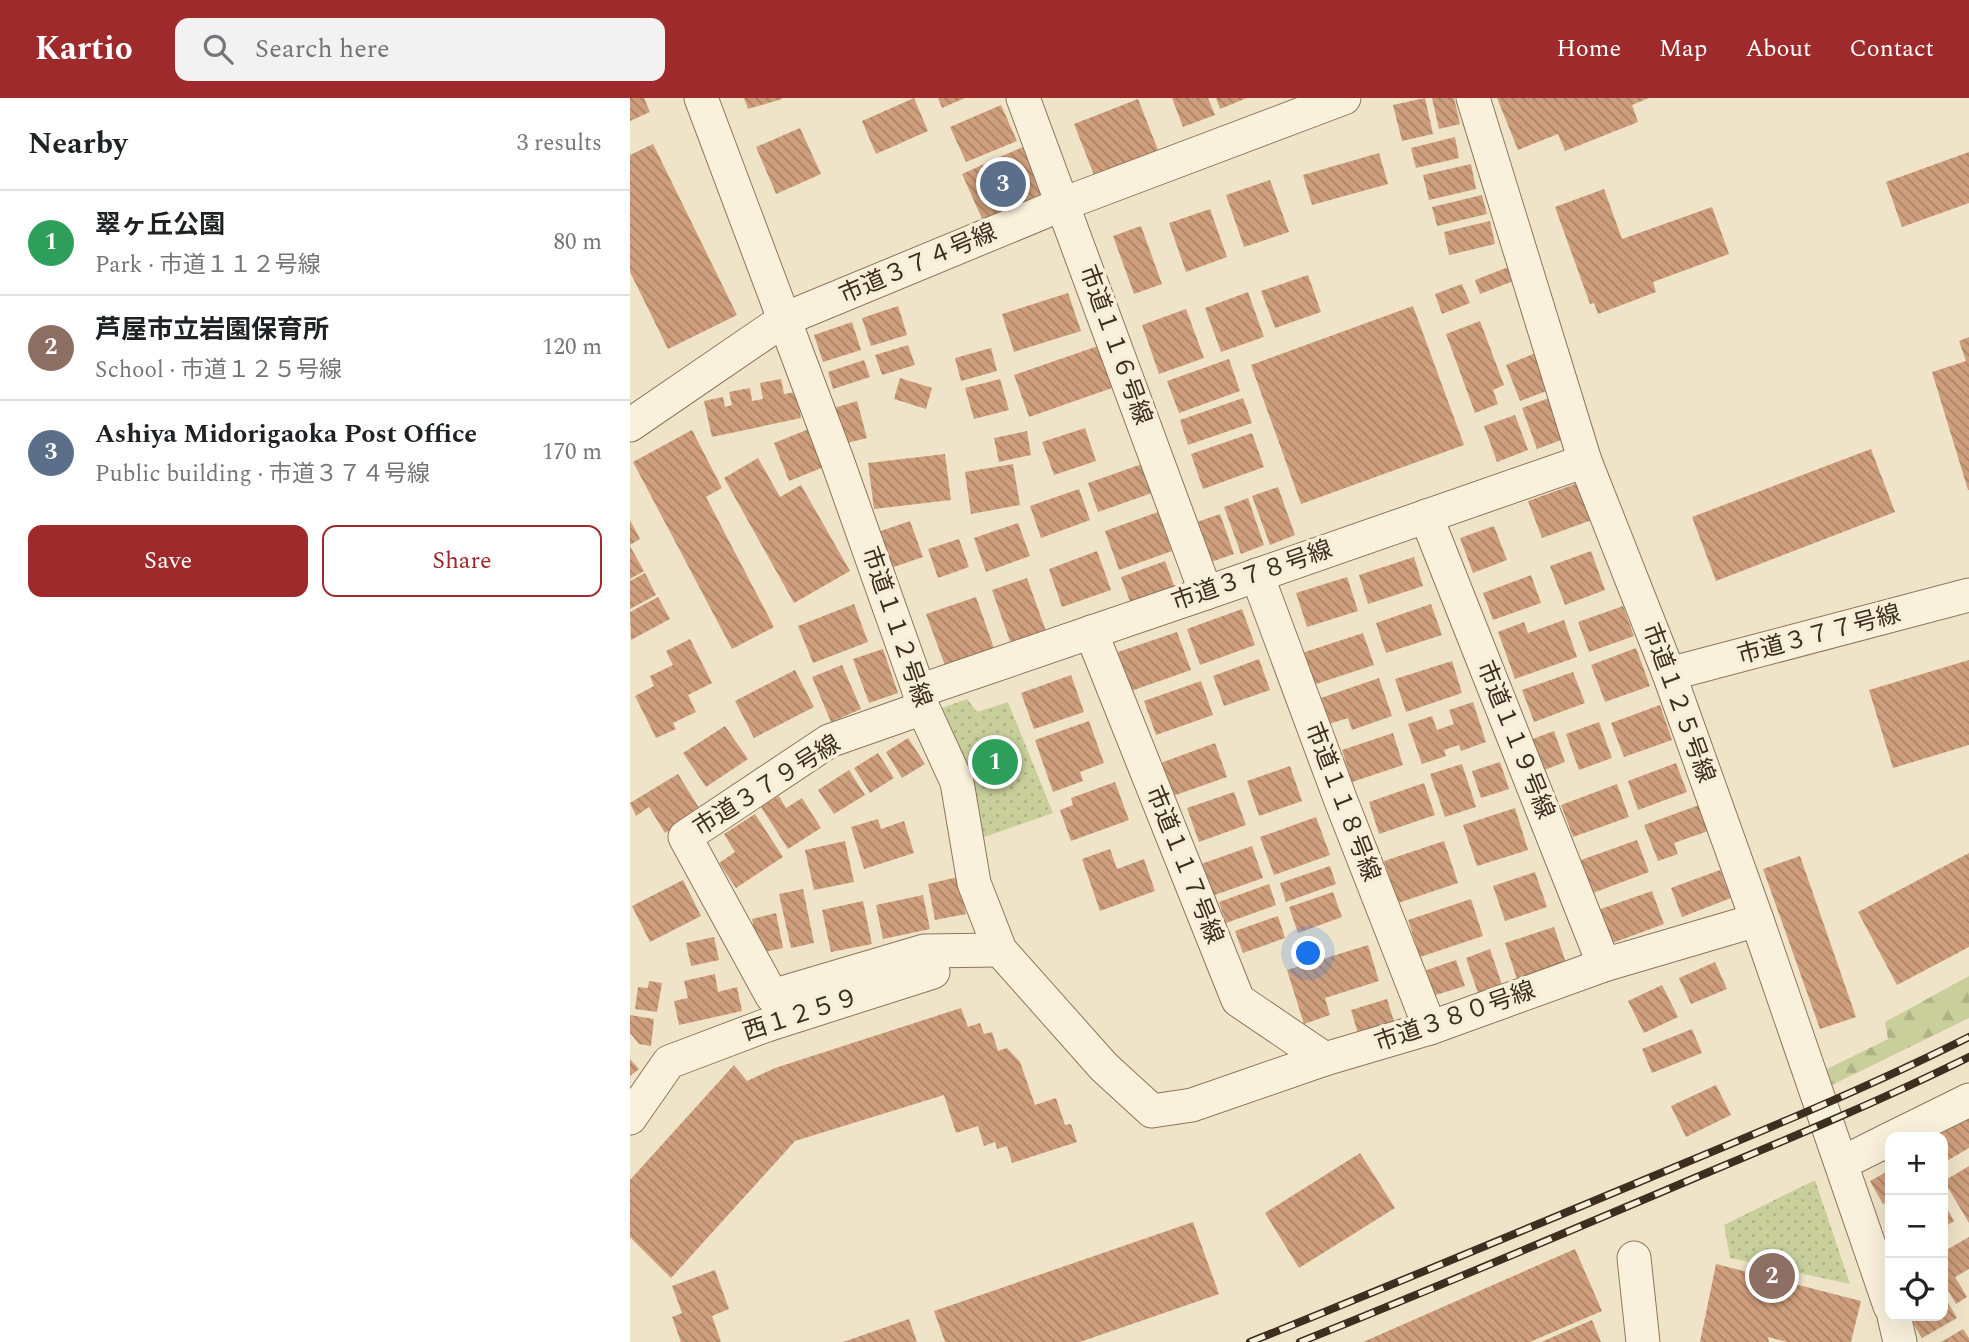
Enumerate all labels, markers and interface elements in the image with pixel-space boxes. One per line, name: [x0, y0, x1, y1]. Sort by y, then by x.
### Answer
search box: [175, 18, 665, 81]
text: Kartio: [35, 24, 133, 74]
text: Search here: [255, 29, 390, 69]
icon: search: [199, 30, 237, 68]
text: Home: [1556, 31, 1621, 67]
text: Map: [1659, 31, 1707, 67]
text: About: [1745, 31, 1811, 67]
text: Contact: [1849, 31, 1934, 67]
text: Nearby: [28, 121, 127, 167]
text: 3 results: [517, 126, 602, 161]
pin: 3: [980, 158, 1026, 210]
text: 翠ヶ丘公園: [95, 205, 225, 245]
street label: 市道３７４号線: [834, 215, 1002, 313]
text: 1: [45, 225, 57, 260]
text: 80 m: [553, 225, 602, 260]
text: Park · 市道１１２号線: [95, 248, 321, 283]
street label: 市道１１６号線: [1069, 260, 1161, 430]
text: 芦屋市立岩園保育所: [95, 310, 329, 350]
text: 2: [45, 330, 57, 365]
text: 120 m: [542, 330, 602, 365]
text: School · 市道１２５号線: [95, 353, 342, 388]
text: Ashiya Midorigaoka Post Office: [95, 414, 477, 454]
text: 3: [45, 435, 57, 470]
text: 170 m: [542, 435, 602, 470]
text: Public building · 市道３７４号線: [95, 457, 430, 492]
button: Save: [28, 525, 308, 597]
button: Share: [322, 525, 602, 597]
street label: 市道３７８号線: [1167, 532, 1337, 620]
street label: 市道１１２号線: [852, 542, 940, 712]
street label: 市道３７７号線: [1733, 596, 1905, 674]
street label: 市道１２５号線: [1632, 618, 1724, 788]
street label: 市道１１９号線: [1467, 655, 1563, 825]
street label: 市道１１８号線: [1295, 717, 1389, 887]
street label: 市道３７９号線: [686, 726, 848, 846]
pin: 1: [972, 736, 1018, 788]
street label: 市道１１７号線: [1136, 780, 1232, 950]
your location: [1291, 936, 1325, 970]
street label: 市道３８０号線: [1370, 973, 1540, 1061]
street label: 西１２５９: [738, 979, 864, 1051]
map controls: [1885, 1132, 1948, 1321]
button: +: [1885, 1132, 1948, 1195]
button: −: [1885, 1195, 1948, 1258]
pin: 2: [1749, 1250, 1795, 1302]
button: locate: [1885, 1258, 1948, 1321]

